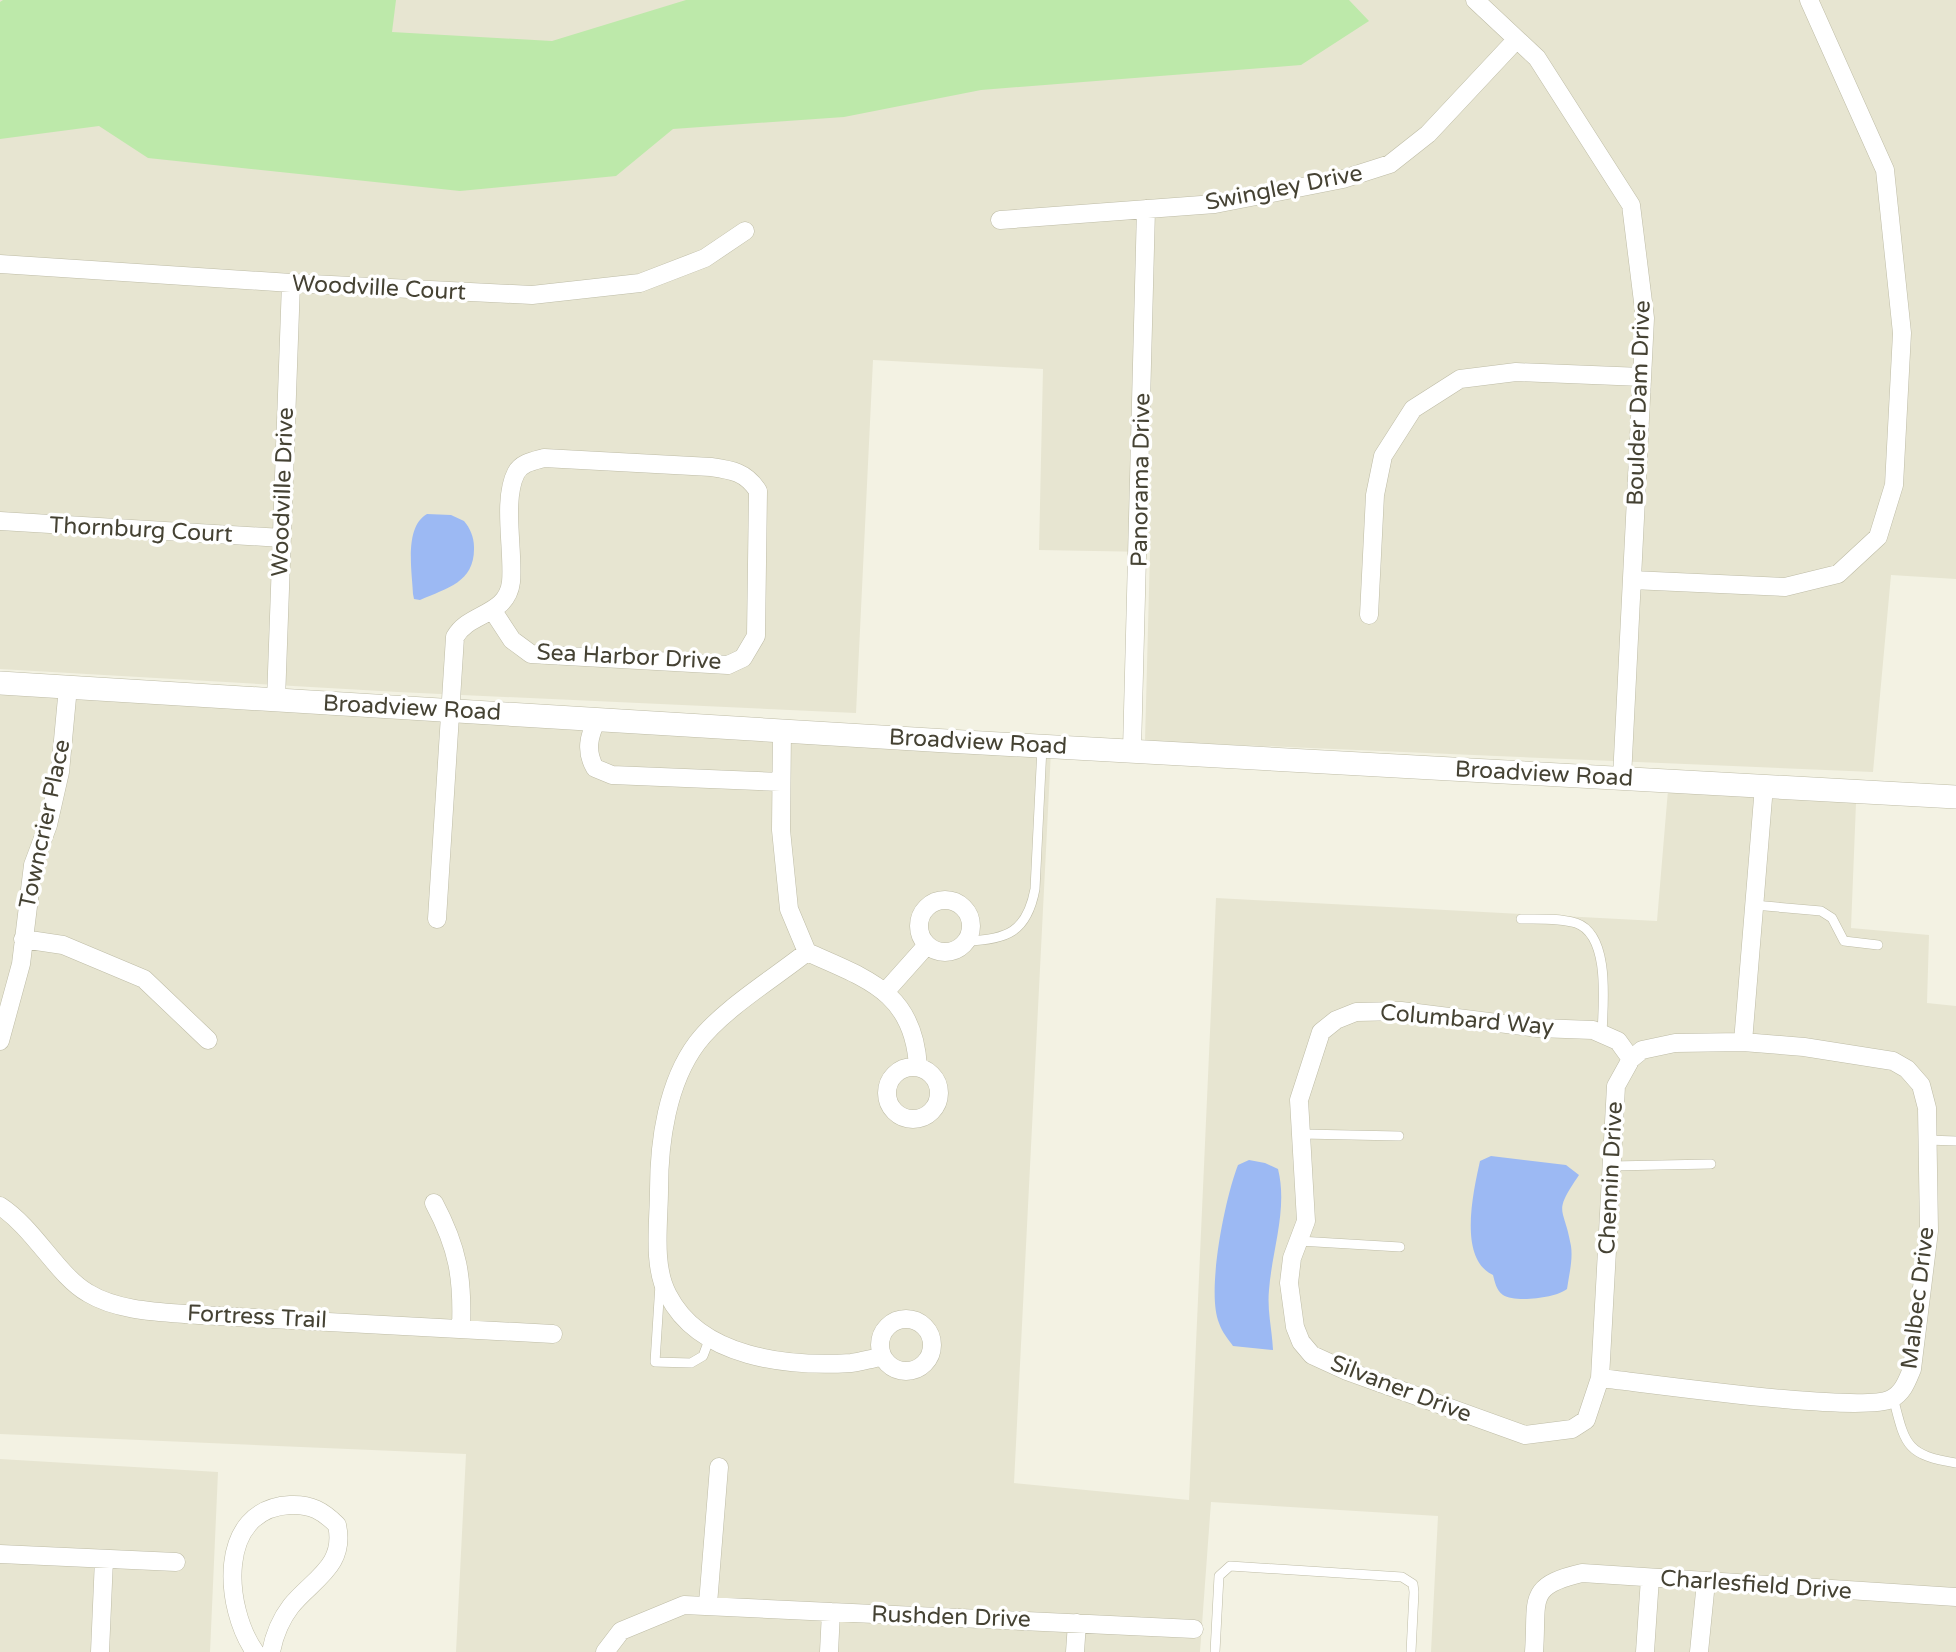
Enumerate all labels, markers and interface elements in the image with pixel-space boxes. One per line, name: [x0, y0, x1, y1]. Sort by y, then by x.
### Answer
street label: Swingley Drive: [1203, 159, 1365, 217]
street label: Woodville Court: [291, 269, 467, 307]
street label: Boulder Dam Drive: [1621, 300, 1657, 506]
street label: Panorama Drive: [1125, 393, 1157, 567]
street label: Woodville Drive: [266, 407, 300, 577]
street label: Thornburg Court: [49, 511, 233, 549]
street label: Sea Harbor Drive: [536, 638, 722, 676]
street label: Broadview Road: [322, 689, 502, 727]
street label: Broadview Road: [888, 723, 1068, 761]
street label: Towncrier Place: [13, 737, 77, 911]
street label: Broadview Road: [1454, 755, 1634, 793]
street label: Columbard Way: [1379, 998, 1555, 1042]
street label: Chennin Drive: [1593, 1101, 1629, 1255]
street label: Malbec Drive: [1895, 1225, 1941, 1371]
street label: Fortress Trail: [186, 1299, 328, 1335]
street label: Silvaner Drive: [1326, 1349, 1476, 1429]
street label: Charlesfield Drive: [1659, 1564, 1853, 1606]
street label: Rushden Drive: [871, 1600, 1031, 1634]

